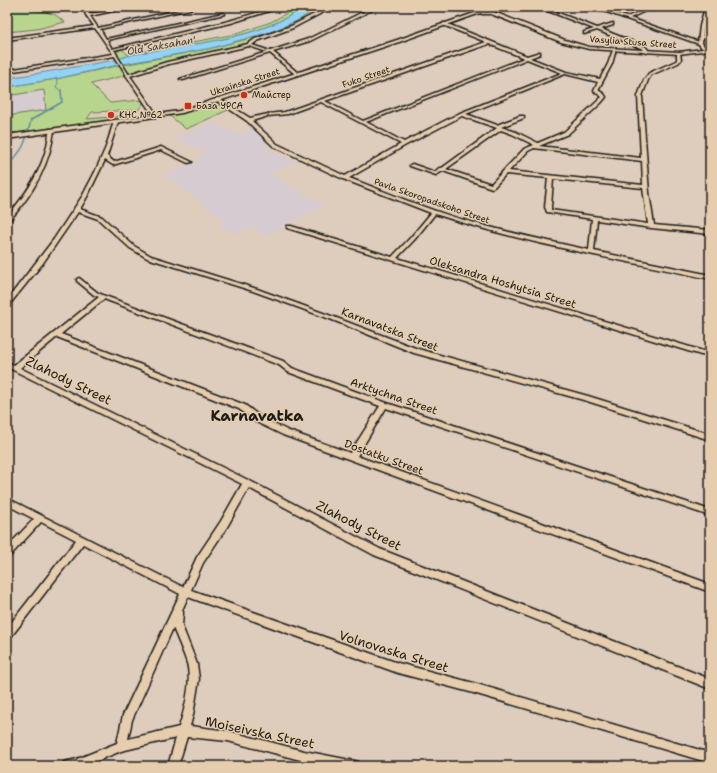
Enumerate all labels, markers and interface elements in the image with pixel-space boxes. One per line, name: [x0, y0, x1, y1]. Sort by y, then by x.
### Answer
water label: Old Saksahan': [126, 33, 197, 58]
street label: Vasylia Stusa Street: [589, 33, 677, 51]
street label: Fuko Street: [341, 63, 391, 91]
street label: Ukrainska Street: [209, 65, 281, 99]
place label: Майстер: [252, 89, 291, 101]
marker: Майстер: [239, 90, 249, 100]
place label: База УРСА: [196, 100, 244, 112]
marker: База УРСА: [183, 101, 193, 111]
place label: КНС №62: [119, 109, 163, 121]
marker: КНС №62: [106, 110, 116, 120]
street label: Pavla Skoropadskoho Street: [373, 176, 492, 227]
street label: Oleksandra Hoshytsia Street: [428, 253, 578, 312]
street label: Karnavatska Street: [339, 304, 441, 355]
street label: Zlahody Street: [23, 352, 115, 409]
street label: Arktychna Street: [348, 375, 440, 418]
district label: Karnavatka: [210, 406, 304, 426]
street label: Dostatku Street: [342, 436, 426, 479]
street label: Zlahody Street: [313, 497, 405, 554]
street label: Volnovaska Street: [337, 627, 451, 676]
street label: Moiseivska Street: [204, 713, 316, 752]

